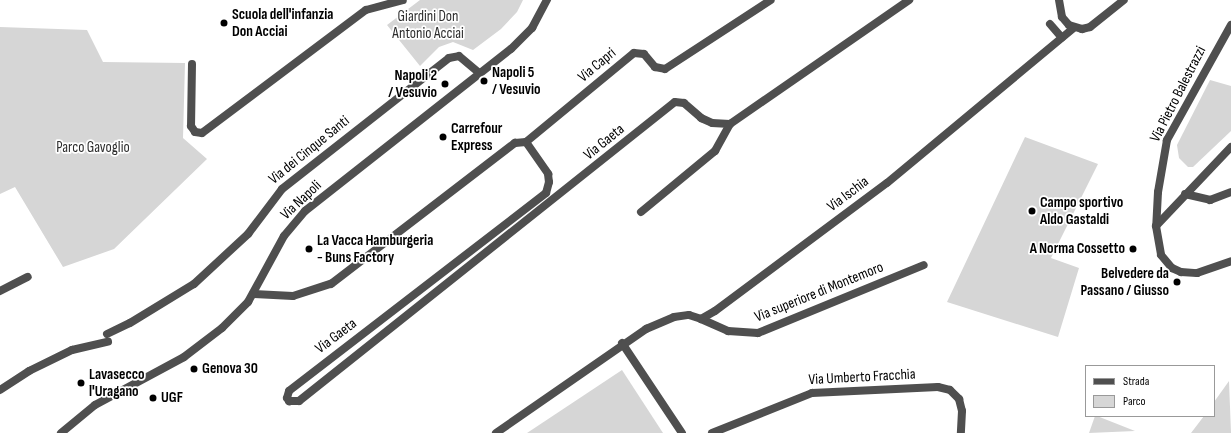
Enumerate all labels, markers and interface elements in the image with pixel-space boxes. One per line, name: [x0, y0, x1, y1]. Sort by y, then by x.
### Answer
place label: Scuola dell'infanzia Don Acciai: [232, 5, 333, 40]
park label: Giardini Don Antonio Acciai: [392, 7, 464, 42]
marker: Scuola dell'infanzia Don Acciai: [219, 18, 229, 28]
street label: Via Pietro Balestrazzi: [1146, 43, 1210, 145]
street label: Via Capri: [574, 44, 620, 86]
place label: Napoli 5 / Vesuvio: [492, 63, 541, 98]
place label: Napoli 2 / Vesuvio: [388, 66, 437, 101]
marker: Napoli 5 / Vesuvio: [479, 76, 489, 86]
marker: Napoli 2 / Vesuvio: [440, 79, 450, 89]
street label: Via dei Cinque Santi: [265, 112, 353, 188]
place label: Carrefour Express: [451, 119, 502, 154]
street label: Via Gaeta: [580, 120, 628, 164]
marker: Carrefour Express: [438, 132, 448, 142]
park label: Parco Gavoglio: [56, 139, 130, 157]
street label: Via Ischia: [824, 173, 872, 215]
street label: Via Napoli: [277, 177, 325, 223]
place label: Campo sportivo Aldo Gastaldi: [1040, 193, 1123, 228]
marker: Campo sportivo Aldo Gastaldi: [1027, 206, 1037, 216]
place label: La Vacca Hamburgeria - Buns Factory: [317, 231, 433, 266]
place label: A Norma Cossetto: [1030, 240, 1125, 258]
marker: La Vacca Hamburgeria - Buns Factory: [304, 244, 314, 254]
marker: A Norma Cossetto: [1128, 244, 1138, 254]
street label: Via superiore di Montemoro: [752, 258, 886, 326]
place label: Belvedere da Passano / Giusso: [1080, 264, 1169, 299]
marker: Belvedere da Passano / Giusso: [1172, 277, 1182, 287]
street label: Via Gaeta: [312, 315, 360, 357]
place label: Genova 30: [202, 360, 258, 378]
marker: Genova 30: [189, 364, 199, 374]
place label: Lavasecco l'Uragano: [89, 365, 145, 400]
street label: Via Umberto Fracchia: [808, 365, 916, 389]
legend: [1085, 365, 1215, 417]
text: Strada: [1123, 374, 1149, 389]
marker: Lavasecco l'Uragano: [76, 378, 86, 388]
place label: UGF: [161, 389, 183, 407]
marker: UGF: [148, 393, 158, 403]
text: Parco: [1123, 394, 1146, 409]

